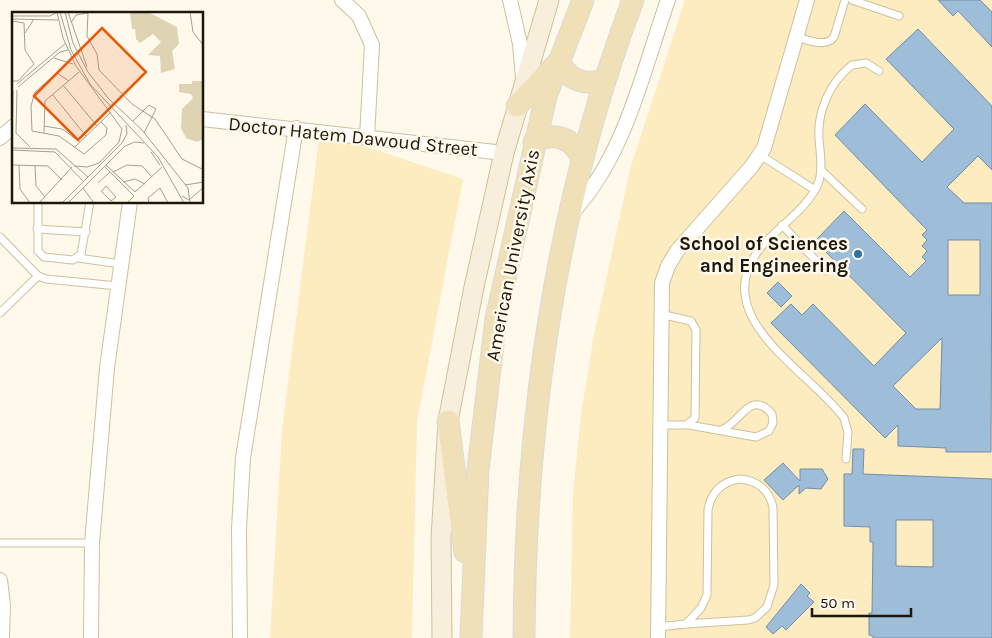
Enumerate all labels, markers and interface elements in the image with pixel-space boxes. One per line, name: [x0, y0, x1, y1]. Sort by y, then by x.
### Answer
inset map: [12, 12, 204, 204]
street label: Doctor Hatem Dawoud Street: [227, 113, 479, 161]
street label: American University Axis: [482, 147, 544, 363]
place label: School of Sciences and Engineering: [679, 233, 848, 277]
marker: School of Sciences and Engineering: [852, 248, 864, 260]
scale bar: [812, 586, 911, 618]
text: 50 m: [820, 594, 855, 612]

